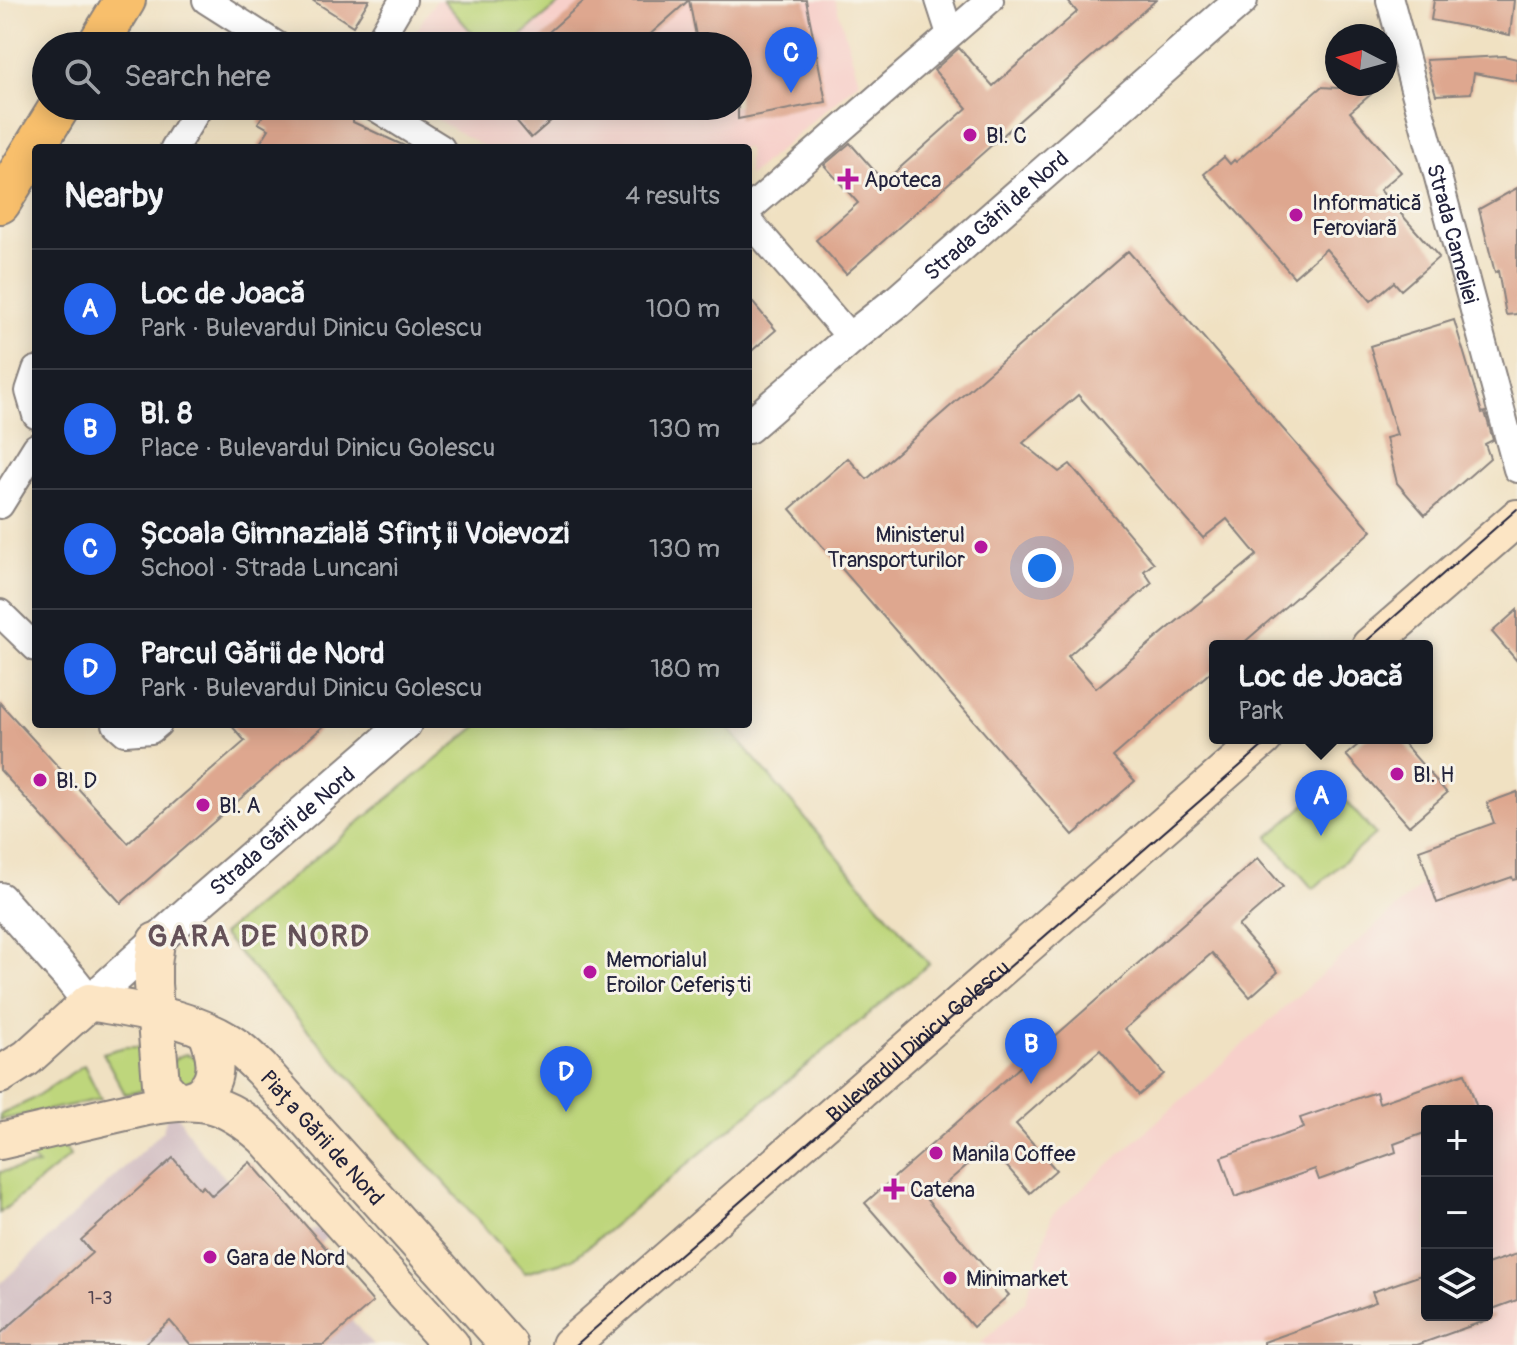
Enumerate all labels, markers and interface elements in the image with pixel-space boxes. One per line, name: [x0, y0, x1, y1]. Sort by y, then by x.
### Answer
north arrow: [1325, 24, 1397, 96]
pin: C: [765, 27, 817, 93]
search box: [32, 32, 752, 120]
icon: search: [60, 54, 104, 98]
text: Search here: [124, 58, 271, 95]
place label: Bl. C: [986, 122, 1027, 150]
marker: Bl. C: [961, 126, 979, 144]
street label: Strada Gării de Nord: [918, 145, 1075, 287]
street label: Strada Cameliei: [1420, 161, 1485, 307]
place label: Apoteca: [864, 166, 942, 194]
marker: Apoteca: [839, 170, 857, 188]
text: Nearby: [64, 175, 163, 218]
text: 4 results: [625, 180, 720, 212]
place label: Informatică Feroviară: [1312, 189, 1422, 242]
marker: Informatică Feroviară: [1287, 206, 1305, 224]
text: Loc de Joacă: [140, 275, 306, 312]
text: A: [82, 293, 98, 325]
text: 100 m: [646, 293, 720, 325]
text: Park · Bulevardul Dinicu Golescu: [140, 312, 482, 344]
text: Bl. 8: [140, 395, 192, 432]
text: B: [83, 413, 97, 445]
text: 130 m: [649, 413, 720, 445]
text: Place · Bulevardul Dinicu Golescu: [140, 432, 495, 464]
text: Școala Gimnazială Sfinții Voievozi: [140, 515, 569, 552]
place label: Ministerul Transporturilor: [828, 521, 965, 574]
text: C: [82, 533, 98, 565]
text: 130 m: [649, 533, 720, 565]
marker: Ministerul Transporturilor: [972, 538, 990, 556]
your location: [1022, 548, 1062, 588]
text: School · Strada Luncani: [140, 552, 398, 584]
text: Parcul Gării de Nord: [140, 635, 385, 672]
popup: [1209, 640, 1433, 744]
text: D: [82, 653, 98, 685]
text: 180 m: [650, 653, 720, 685]
text: Loc de Joacă: [1238, 658, 1404, 695]
text: Park · Bulevardul Dinicu Golescu: [140, 672, 482, 704]
text: Park: [1238, 695, 1283, 727]
street label: Strada Gării de Nord: [204, 761, 361, 902]
place label: Bl. H: [1413, 761, 1454, 789]
marker: Bl. H: [1388, 765, 1406, 783]
place label: Bl. D: [56, 767, 97, 795]
pin: A: [1295, 770, 1347, 836]
marker: Bl. D: [31, 771, 49, 789]
place label: Bl. A: [219, 792, 261, 820]
marker: Bl. A: [194, 796, 212, 814]
district label: GARA DE NORD: [147, 918, 371, 955]
place label: Memorialul Eroilor Ceferiști: [606, 946, 751, 999]
street label: Bulevardul Dinicu Golescu: [821, 954, 1016, 1129]
marker: Memorialul Eroilor Ceferiști: [581, 963, 599, 981]
pin: B: [1005, 1018, 1057, 1084]
pin: D: [540, 1046, 592, 1112]
street label: Piața Gării de Nord: [254, 1065, 390, 1212]
map controls: [1421, 1105, 1493, 1321]
button: +: [1421, 1105, 1493, 1177]
place label: Manila Coffee: [952, 1140, 1076, 1168]
marker: Manila Coffee: [927, 1144, 945, 1162]
place label: Catena: [910, 1176, 975, 1204]
button: −: [1421, 1177, 1493, 1249]
marker: Catena: [885, 1180, 903, 1198]
place label: Gara de Nord: [226, 1244, 345, 1272]
marker: Gara de Nord: [201, 1248, 219, 1266]
button: layers: [1421, 1249, 1493, 1321]
place label: Minimarket: [966, 1265, 1068, 1293]
marker: Minimarket: [941, 1269, 959, 1287]
house number: 1-3: [88, 1287, 112, 1310]

